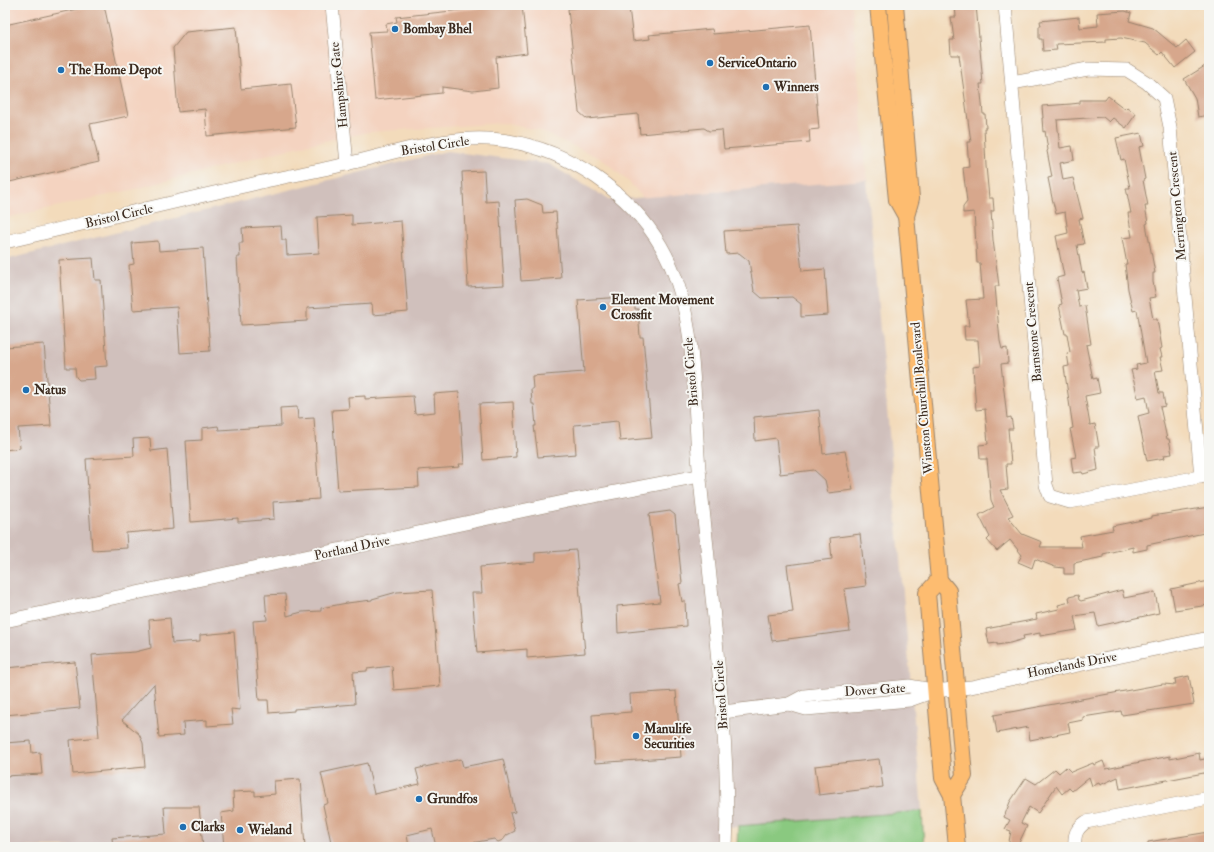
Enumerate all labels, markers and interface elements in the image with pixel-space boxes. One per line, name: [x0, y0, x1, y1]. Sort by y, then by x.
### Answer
place label: Bombay Bhel: [403, 21, 473, 38]
marker: Bombay Bhel: [390, 24, 400, 34]
street label: Hampshire Gate: [326, 41, 352, 129]
place label: ServiceOntario: [718, 55, 797, 71]
marker: ServiceOntario: [705, 58, 715, 68]
place label: The Home Depot: [68, 62, 162, 79]
marker: The Home Depot: [56, 65, 66, 75]
place label: Winners: [773, 79, 819, 95]
marker: Winners: [761, 82, 771, 92]
street label: Bristol Circle: [400, 133, 471, 159]
street label: Merrington Crescent: [1164, 151, 1190, 261]
street label: Bristol Circle: [83, 200, 155, 232]
street label: Barnstone Crescent: [1021, 281, 1045, 383]
place label: Element Movement Crossfit: [611, 292, 715, 323]
marker: Element Movement Crossfit: [598, 302, 608, 312]
street label: Winston Churchill Boulevard: [907, 321, 937, 476]
street label: Bristol Circle: [680, 336, 702, 407]
place label: Natus: [33, 382, 67, 398]
marker: Natus: [21, 385, 31, 395]
street label: Portland Drive: [313, 532, 392, 564]
street label: Homelands Drive: [1026, 648, 1119, 682]
street label: Bristol Circle: [711, 659, 731, 730]
street label: Dover Gate: [844, 680, 907, 700]
place label: Manulife Securities: [643, 721, 695, 752]
marker: Manulife Securities: [631, 731, 641, 741]
place label: Grundfos: [427, 791, 478, 807]
marker: Grundfos: [414, 794, 424, 804]
place label: Clarks: [191, 819, 225, 835]
marker: Clarks: [178, 822, 188, 832]
place label: Wieland: [247, 822, 292, 838]
marker: Wieland: [235, 825, 245, 835]

